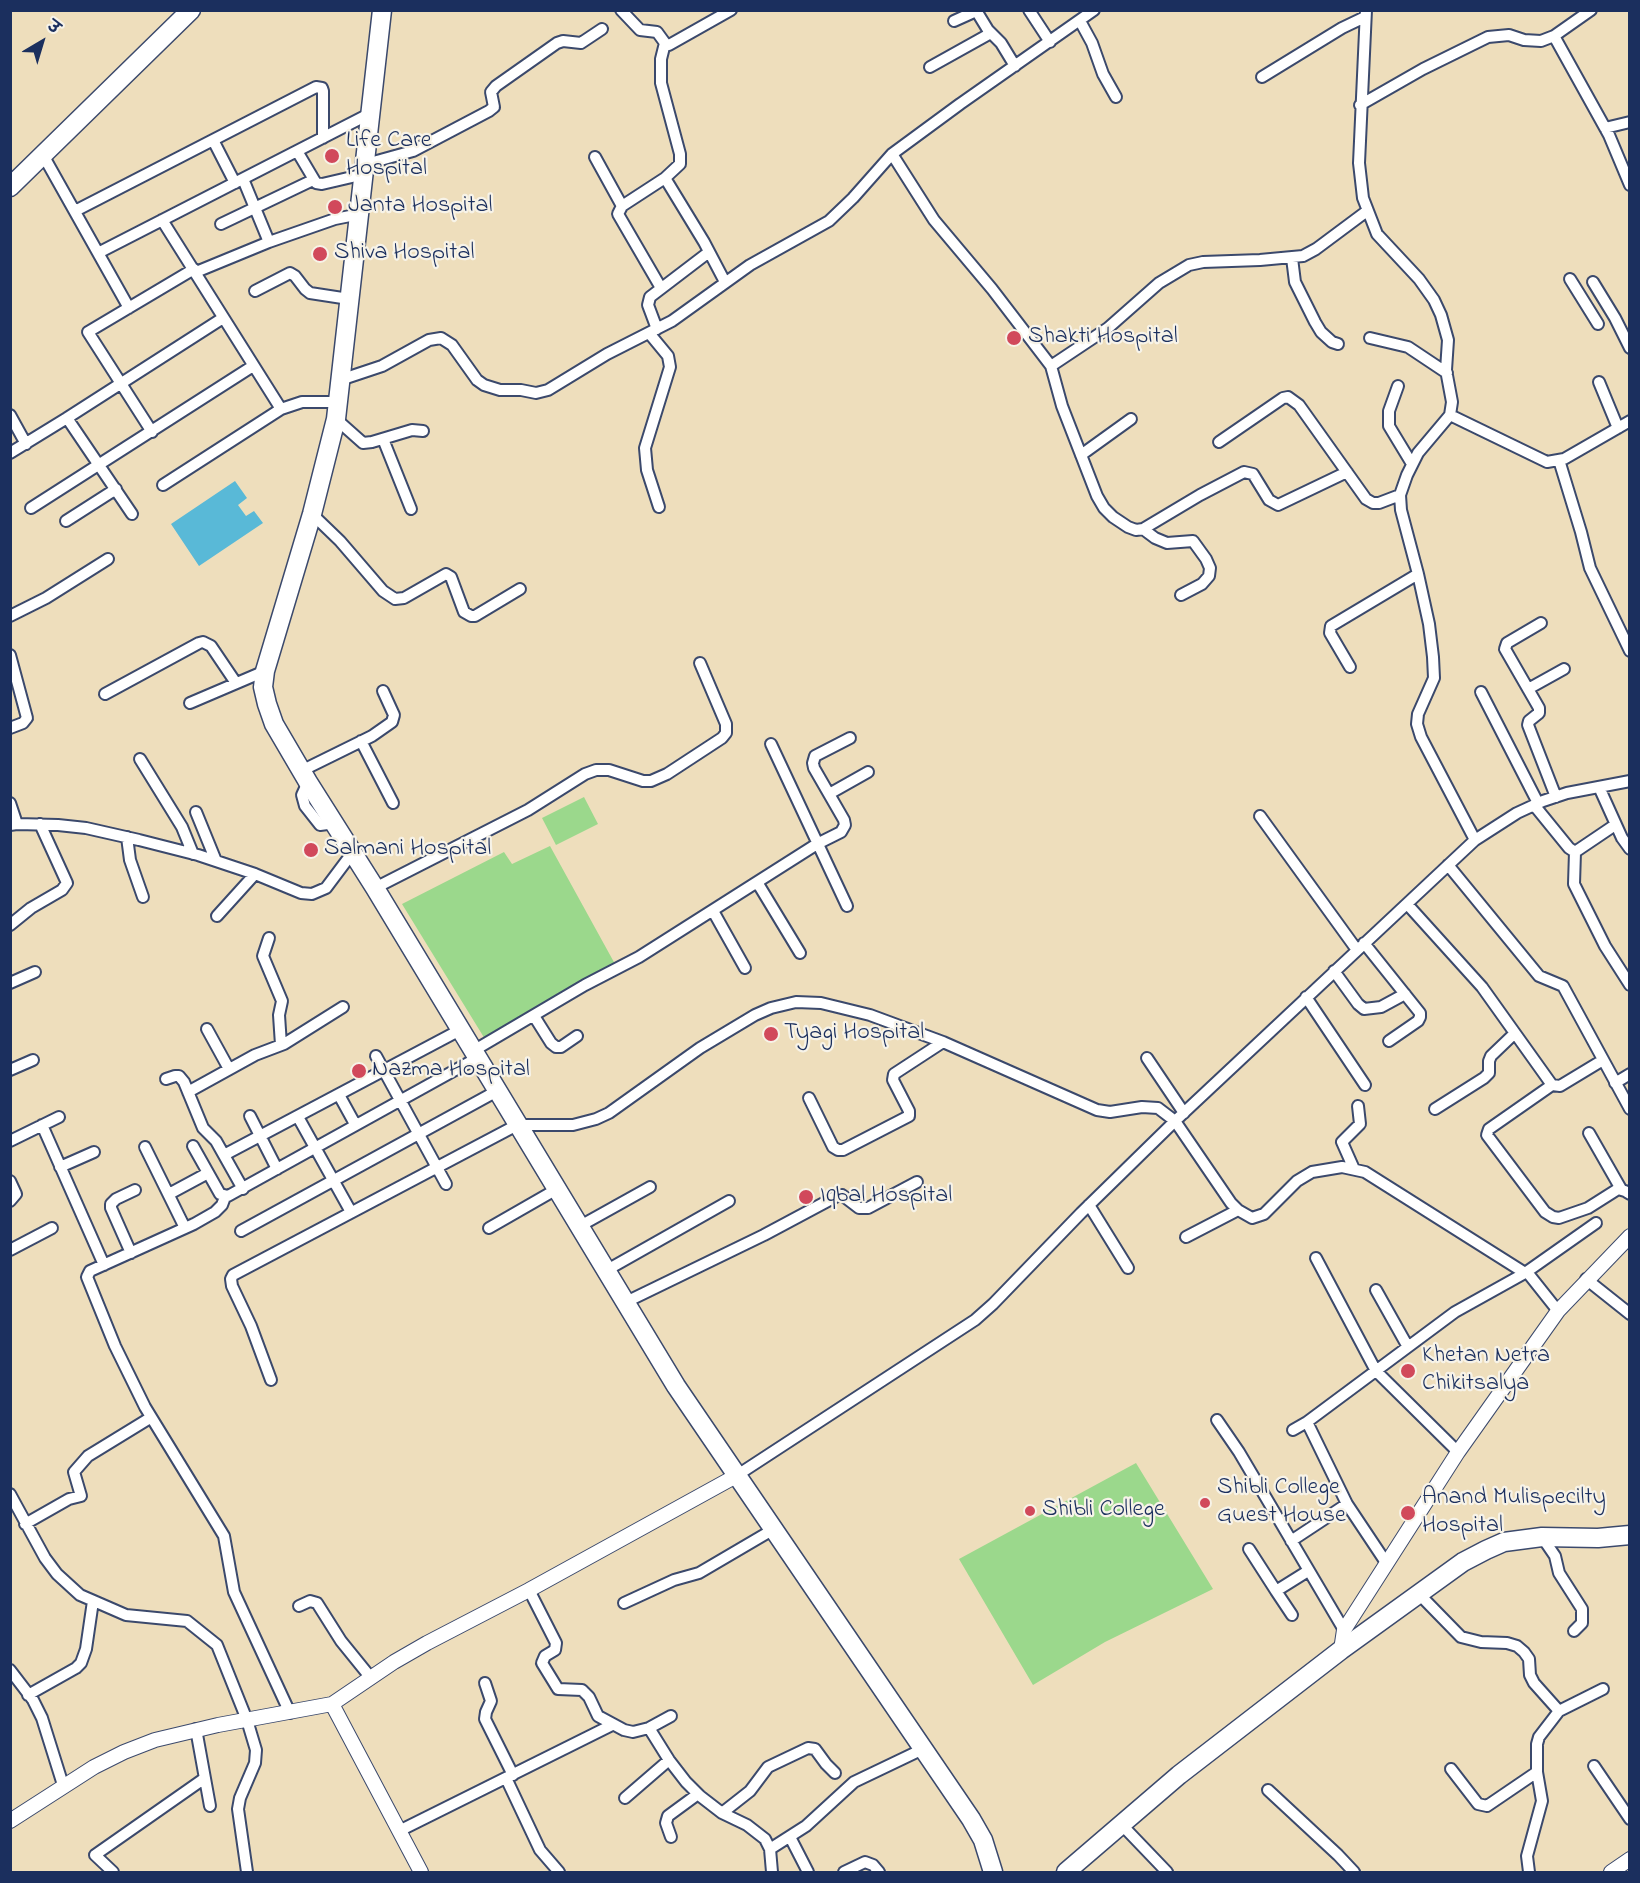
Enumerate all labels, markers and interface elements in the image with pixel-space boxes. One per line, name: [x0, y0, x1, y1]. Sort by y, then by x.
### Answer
north arrow: [12, 12, 72, 72]
text: उ: [41, 15, 65, 41]
place label: Life Care Hospital: [346, 128, 431, 184]
marker: Life Care Hospital: [323, 147, 341, 165]
place label: Janta Hospital: [348, 193, 493, 221]
marker: Janta Hospital: [326, 198, 344, 216]
place label: Shiva Hospital: [334, 240, 474, 268]
marker: Shiva Hospital: [311, 245, 329, 263]
place label: Shakti Hospital: [1028, 324, 1178, 352]
marker: Shakti Hospital: [1005, 329, 1023, 347]
place label: Salmani Hospital: [324, 836, 491, 864]
marker: Salmani Hospital: [302, 841, 320, 859]
place label: Tyagi Hospital: [784, 1020, 924, 1048]
marker: Tyagi Hospital: [762, 1025, 780, 1043]
place label: Nazma Hospital: [372, 1057, 530, 1085]
marker: Nazma Hospital: [350, 1062, 368, 1080]
place label: Iqbal Hospital: [820, 1183, 952, 1211]
marker: Iqbal Hospital: [797, 1188, 815, 1206]
place label: Khetan Netra Chikitsalya: [1422, 1343, 1550, 1399]
marker: Khetan Netra Chikitsalya: [1399, 1362, 1417, 1380]
place label: Shibli College Guest House: [1217, 1475, 1346, 1531]
place label: Anand Mulispecilty Hospital: [1422, 1485, 1606, 1541]
marker: Shibli College Guest House: [1198, 1496, 1212, 1510]
place label: Shibli College: [1042, 1497, 1165, 1525]
marker: Shibli College: [1023, 1504, 1037, 1518]
marker: Anand Mulispecilty Hospital: [1399, 1504, 1417, 1522]

